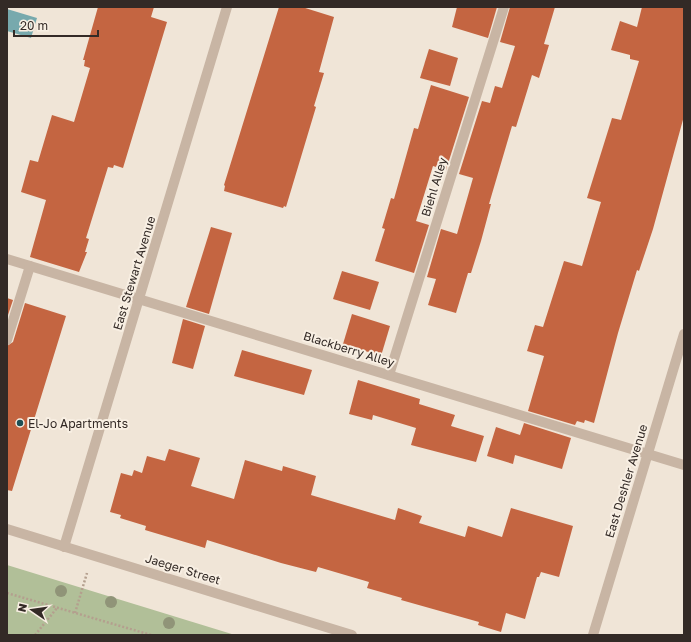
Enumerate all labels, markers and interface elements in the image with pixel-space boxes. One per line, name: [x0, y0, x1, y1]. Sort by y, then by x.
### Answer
scale bar: [14, 12, 98, 38]
text: 20 m: [20, 18, 48, 33]
street label: Biehl Alley: [418, 155, 450, 218]
street label: East Stewart Avenue: [109, 214, 159, 332]
street label: Blackberry Alley: [302, 328, 397, 370]
place label: El-Jo Apartments: [28, 416, 128, 431]
marker: El-Jo Apartments: [15, 418, 25, 428]
street label: East Deshler Avenue: [602, 422, 650, 540]
street label: Jaeger Street: [144, 550, 223, 588]
north arrow: [12, 590, 52, 630]
text: N: [14, 602, 29, 613]

